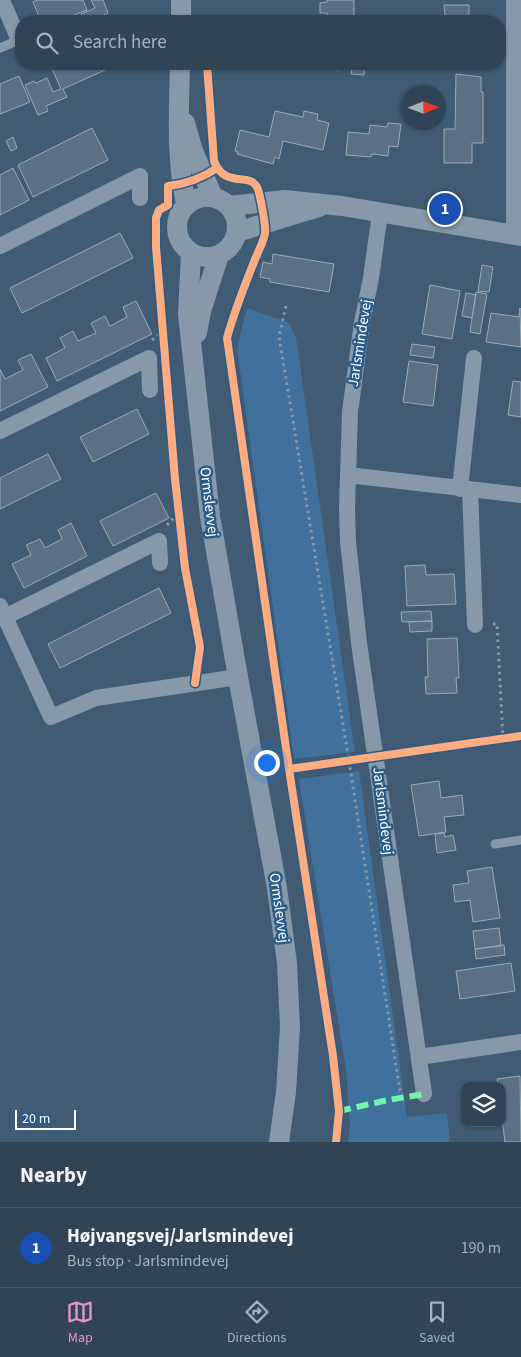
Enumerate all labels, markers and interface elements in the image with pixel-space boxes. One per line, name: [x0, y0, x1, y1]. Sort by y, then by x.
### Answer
search box: [15, 15, 506, 70]
icon: search: [33, 29, 61, 57]
text: Search here: [73, 29, 167, 56]
north arrow: [401, 85, 446, 130]
pin: 1: [429, 190, 461, 228]
street label: Jarlsmindevej: [343, 298, 377, 388]
street label: Ormslevvej: [194, 466, 224, 538]
your location: [254, 750, 280, 776]
street label: Jarlsmindevej: [367, 766, 399, 856]
street label: Ormslevvej: [264, 872, 294, 944]
map controls: [461, 1082, 506, 1127]
button: layers: [461, 1082, 506, 1127]
scale bar: [15, 1107, 76, 1130]
text: 20 m: [22, 1109, 50, 1129]
text: Nearby: [20, 1160, 87, 1190]
text: Højvangsvej/Jarlsmindevej: [67, 1223, 293, 1250]
text: 1: [32, 1237, 40, 1259]
text: 190 m: [461, 1237, 501, 1259]
text: Bus stop · Jarlsmindevej: [67, 1250, 229, 1272]
tab: Map: [66, 1298, 94, 1348]
tab: Directions: [227, 1298, 286, 1348]
tab: Saved: [419, 1298, 455, 1348]

